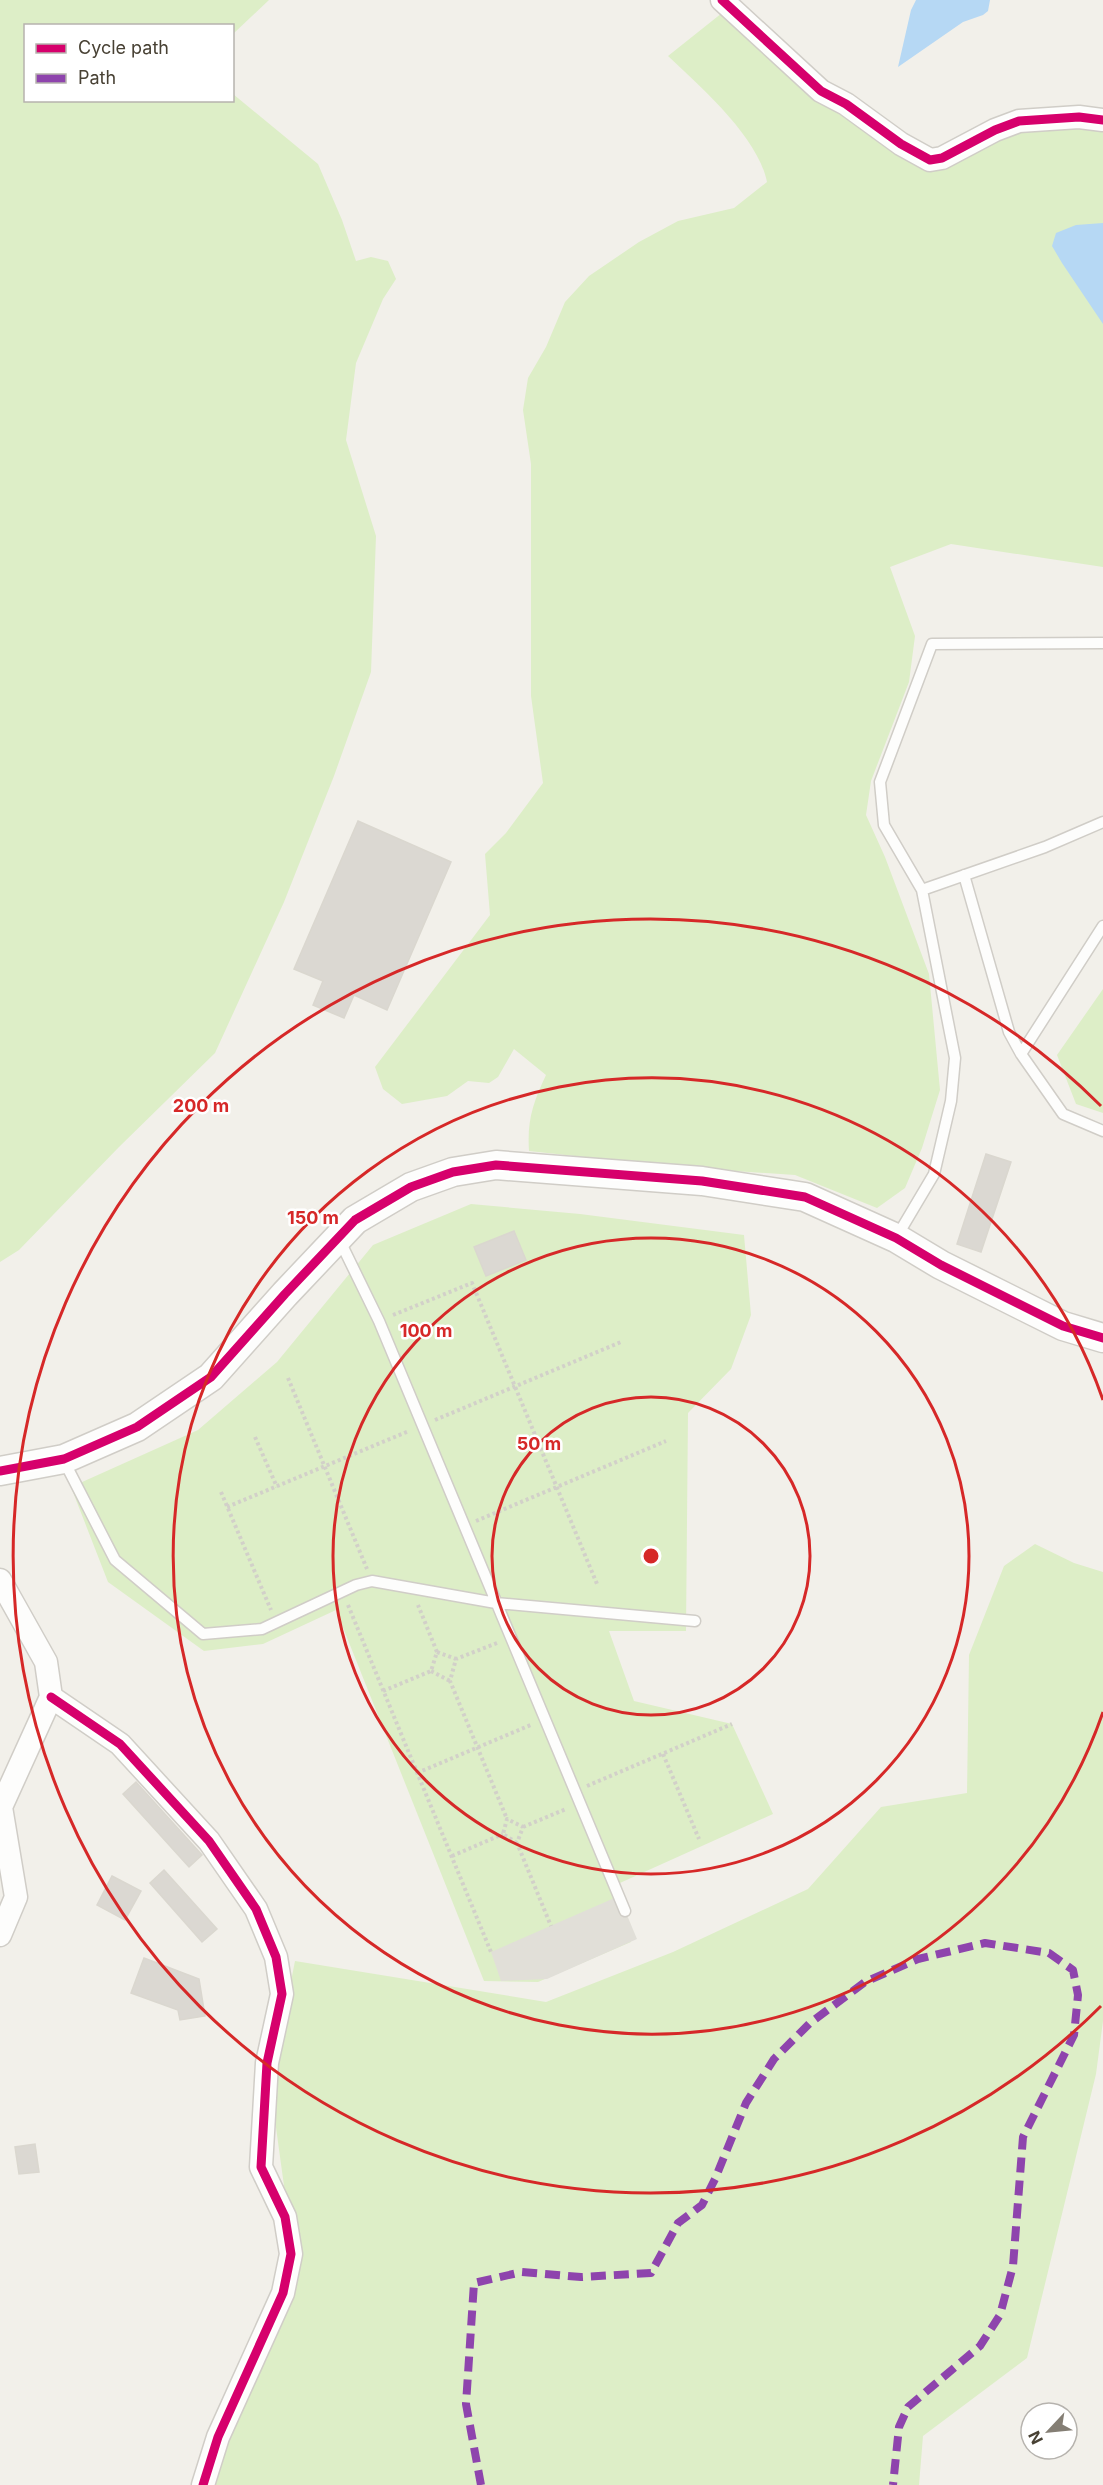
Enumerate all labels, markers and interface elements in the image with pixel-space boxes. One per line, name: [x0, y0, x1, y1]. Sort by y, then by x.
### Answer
legend: [24, 24, 234, 102]
text: Cycle path: [78, 37, 169, 58]
text: Path: [78, 67, 116, 88]
text: 200 m: [173, 1095, 229, 1116]
text: 150 m: [287, 1207, 339, 1228]
text: 100 m: [400, 1320, 452, 1341]
text: 50 m: [517, 1433, 561, 1454]
centre of rings: [641, 1546, 661, 1566]
north arrow: [1019, 2401, 1079, 2461]
text: N: [1024, 2428, 1047, 2447]

